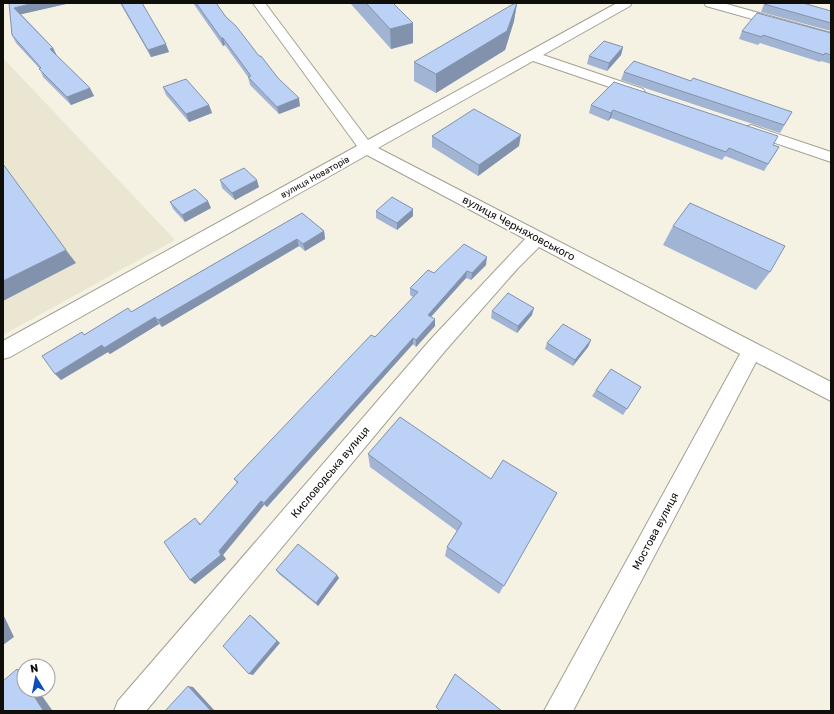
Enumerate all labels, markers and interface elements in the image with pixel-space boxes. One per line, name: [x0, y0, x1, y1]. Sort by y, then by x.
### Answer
street label: вулиця Новаторів: [279, 154, 351, 200]
street label: вулиця Черняховського: [460, 193, 577, 264]
street label: Кисловодська вулиця: [288, 424, 373, 521]
street label: Мостова вулиця: [630, 490, 681, 572]
north arrow: [16, 658, 56, 698]
text: N: [29, 662, 39, 676]

